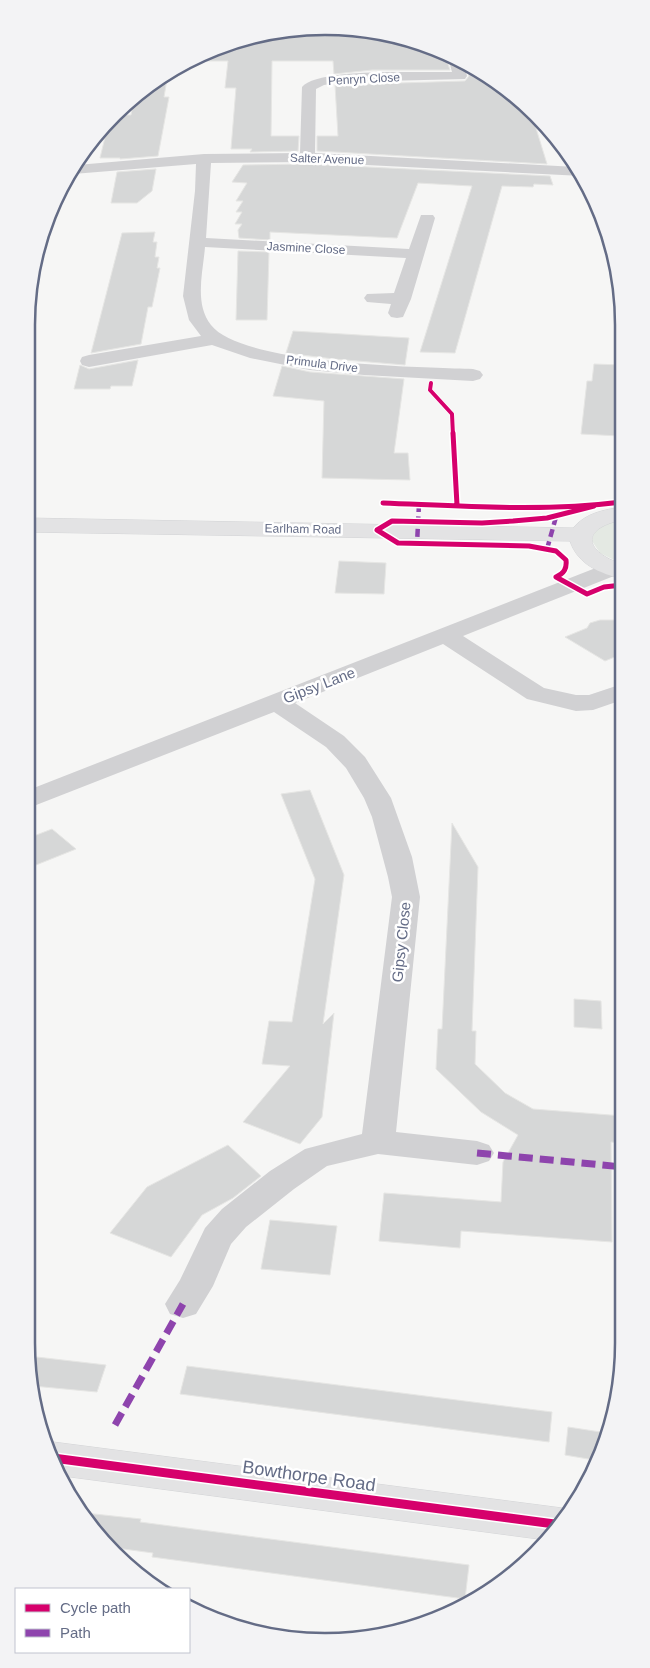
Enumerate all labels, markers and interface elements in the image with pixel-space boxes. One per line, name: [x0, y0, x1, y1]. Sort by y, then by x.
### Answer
street label: Penryn Close: [328, 70, 401, 88]
street label: Salter Avenue: [290, 151, 365, 167]
street label: Jasmine Close: [266, 239, 346, 257]
street label: Primula Drive: [285, 353, 359, 375]
street label: Earlham Road: [265, 521, 341, 537]
street label: Gipsy Lane: [281, 663, 357, 707]
street label: Gipsy Close: [388, 901, 414, 983]
street label: Bowthorpe Road: [241, 1457, 377, 1495]
legend: [15, 1588, 190, 1653]
text: Cycle path: [60, 1599, 131, 1616]
text: Path: [60, 1624, 91, 1641]

